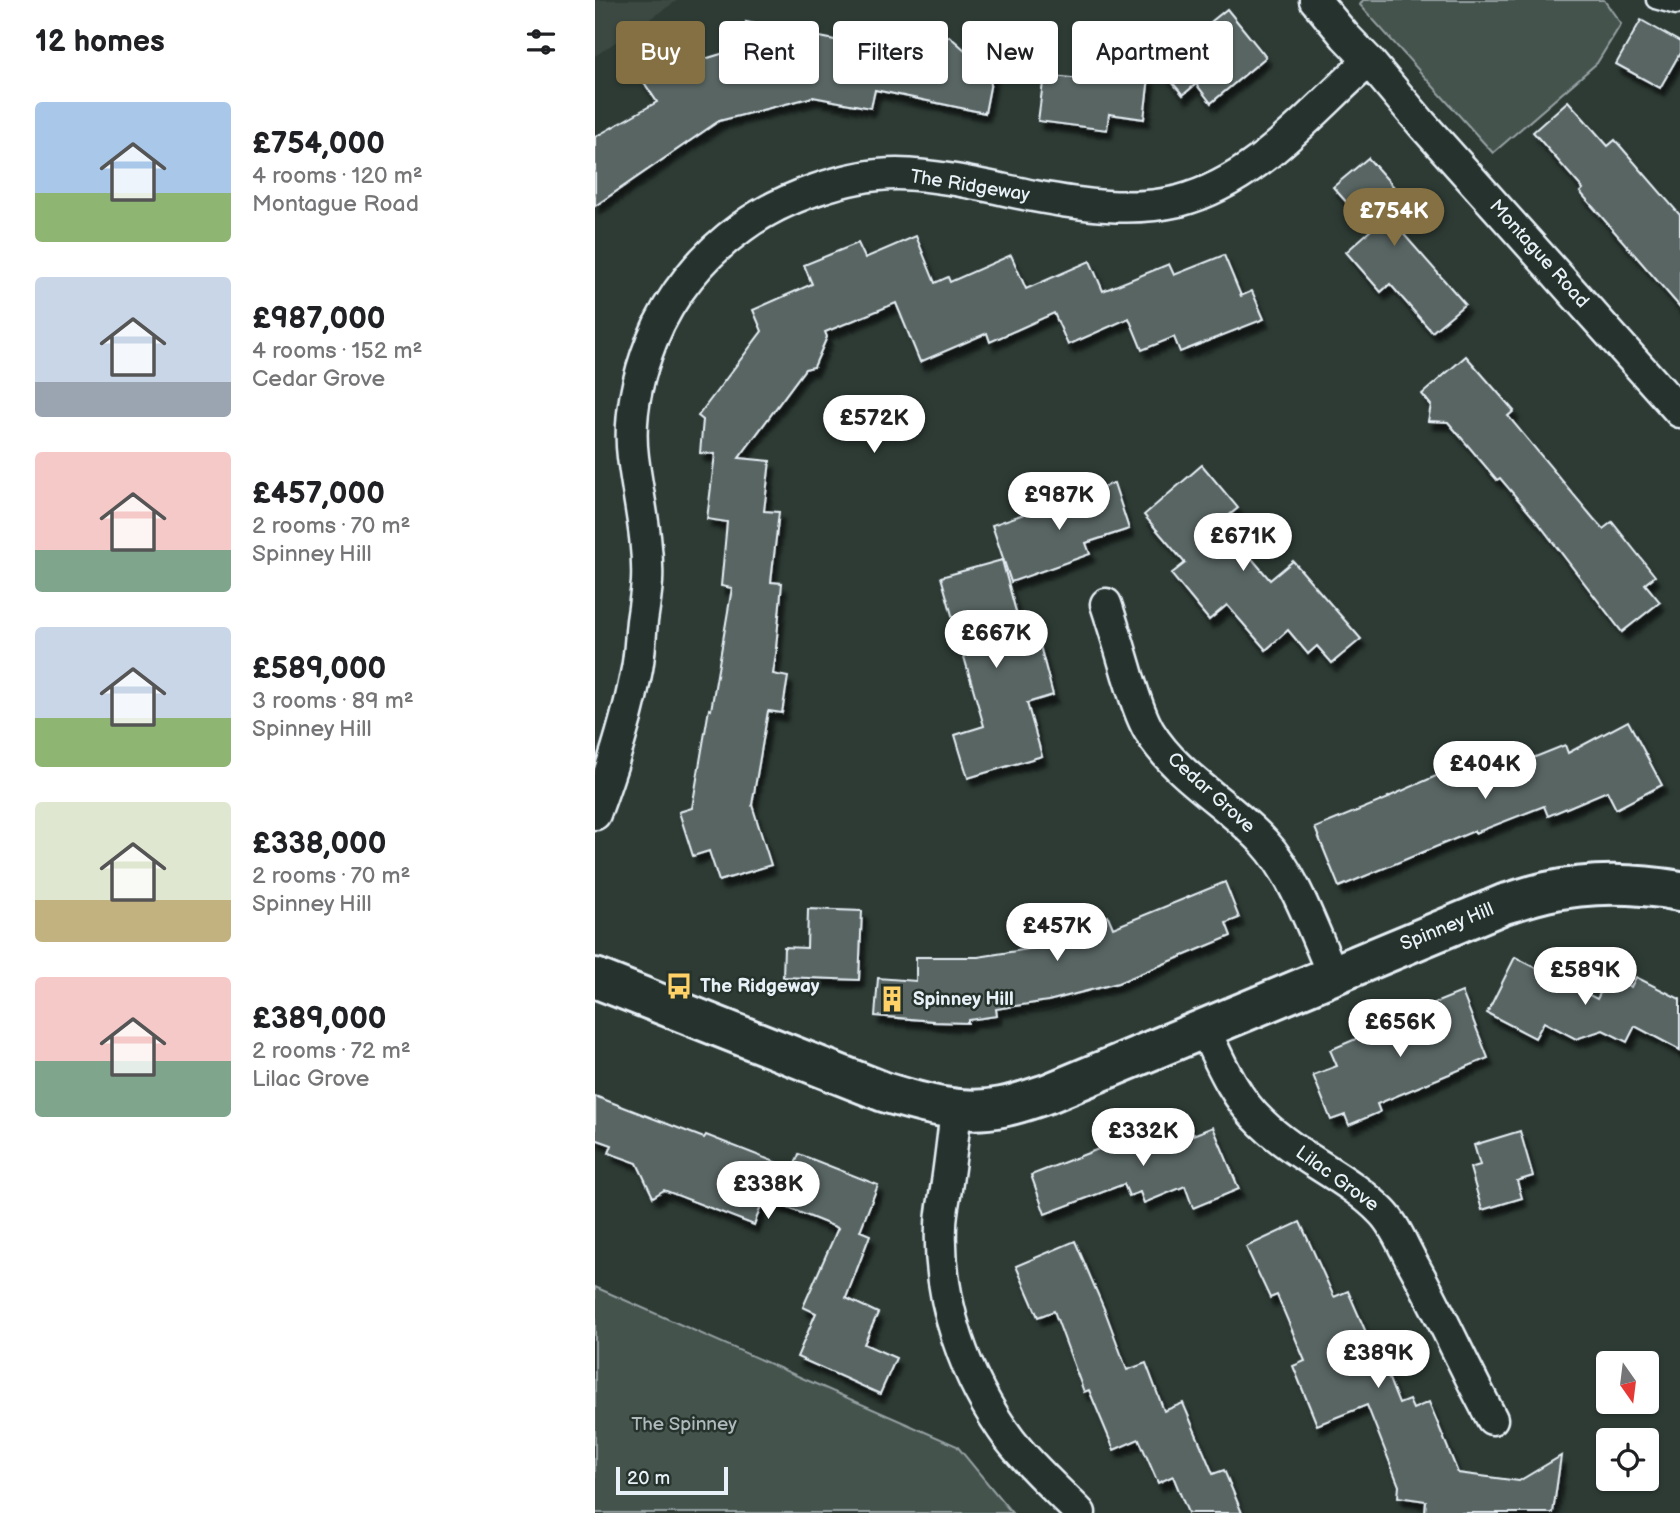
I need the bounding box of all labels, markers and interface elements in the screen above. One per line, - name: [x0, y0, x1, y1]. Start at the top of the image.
- chip: Buy: [616, 21, 705, 84]
- chip: Rent: [719, 21, 819, 84]
- chip: Filters: [833, 21, 948, 84]
- chip: New: [962, 21, 1058, 84]
- chip: Apartment: [1072, 21, 1233, 84]
- icon: filters: [522, 23, 560, 61]
- text: 12 homes: [35, 24, 165, 60]
- text: £754,000: [252, 126, 385, 162]
- icon: home: [91, 130, 175, 214]
- text: 4 rooms · 120 m²: [252, 162, 423, 190]
- street label: The Ridgeway: [908, 165, 1032, 207]
- pin: £754K: [1345, 188, 1443, 248]
- text: Montague Road: [252, 190, 419, 218]
- street label: Montague Road: [1484, 195, 1594, 313]
- text: £754K: [1359, 197, 1429, 225]
- text: £987,000: [252, 301, 386, 337]
- icon: home: [91, 305, 175, 389]
- text: 4 rooms · 152 m²: [252, 337, 422, 365]
- text: Cedar Grove: [252, 365, 385, 393]
- pin: £572K: [825, 396, 923, 455]
- text: £572K: [839, 404, 909, 432]
- pin: £987K: [1010, 472, 1108, 532]
- text: £457,000: [252, 476, 385, 512]
- icon: home: [91, 480, 175, 564]
- text: £987K: [1024, 481, 1094, 509]
- text: 2 rooms · 70 m²: [252, 512, 411, 540]
- pin: £671K: [1194, 514, 1292, 573]
- text: £671K: [1210, 522, 1276, 550]
- text: Spinney Hill: [252, 540, 372, 568]
- pin: £667K: [947, 610, 1045, 670]
- text: £667K: [961, 619, 1031, 647]
- text: £589,000: [252, 651, 386, 687]
- icon: home: [91, 655, 175, 739]
- text: 3 rooms · 89 m²: [252, 687, 414, 715]
- text: Spinney Hill: [252, 715, 372, 743]
- pin: £404K: [1436, 742, 1534, 801]
- street label: Cedar Grove: [1162, 748, 1260, 838]
- text: £404K: [1449, 750, 1521, 778]
- text: £338,000: [252, 826, 386, 862]
- icon: home: [91, 830, 175, 914]
- text: 2 rooms · 70 m²: [252, 862, 411, 890]
- text: Spinney Hill: [252, 890, 372, 918]
- street label: Spinney Hill: [1397, 898, 1497, 956]
- pin: £457K: [1008, 904, 1106, 963]
- text: £457K: [1022, 912, 1092, 940]
- pin: £589K: [1536, 948, 1634, 1007]
- text: £589K: [1550, 956, 1620, 984]
- bus stop icon: The Ridgeway: [664, 971, 694, 1001]
- place label: The Ridgeway: [700, 975, 820, 998]
- building icon: Spinney Hill: [877, 984, 907, 1014]
- place label: Spinney Hill: [913, 988, 1014, 1011]
- pin: £656K: [1351, 1000, 1449, 1059]
- text: £389,000: [252, 1001, 387, 1037]
- icon: home: [91, 1005, 175, 1089]
- text: £656K: [1364, 1008, 1436, 1036]
- text: 2 rooms · 72 m²: [252, 1037, 411, 1065]
- text: Lilac Grove: [252, 1065, 369, 1093]
- pin: £332K: [1094, 1108, 1192, 1168]
- text: £332K: [1108, 1117, 1178, 1145]
- street label: Lilac Grove: [1291, 1141, 1383, 1217]
- pin: £338K: [719, 1162, 817, 1221]
- text: £338K: [733, 1170, 803, 1198]
- pin: £389K: [1329, 1330, 1427, 1390]
- text: £389K: [1343, 1339, 1413, 1367]
- north arrow: [1596, 1351, 1659, 1414]
- map controls: [1596, 1351, 1659, 1491]
- park label: The Spinney: [631, 1413, 737, 1436]
- button: locate: [1596, 1428, 1659, 1491]
- scale bar: [616, 1464, 728, 1496]
- text: 20 m: [627, 1467, 670, 1490]

